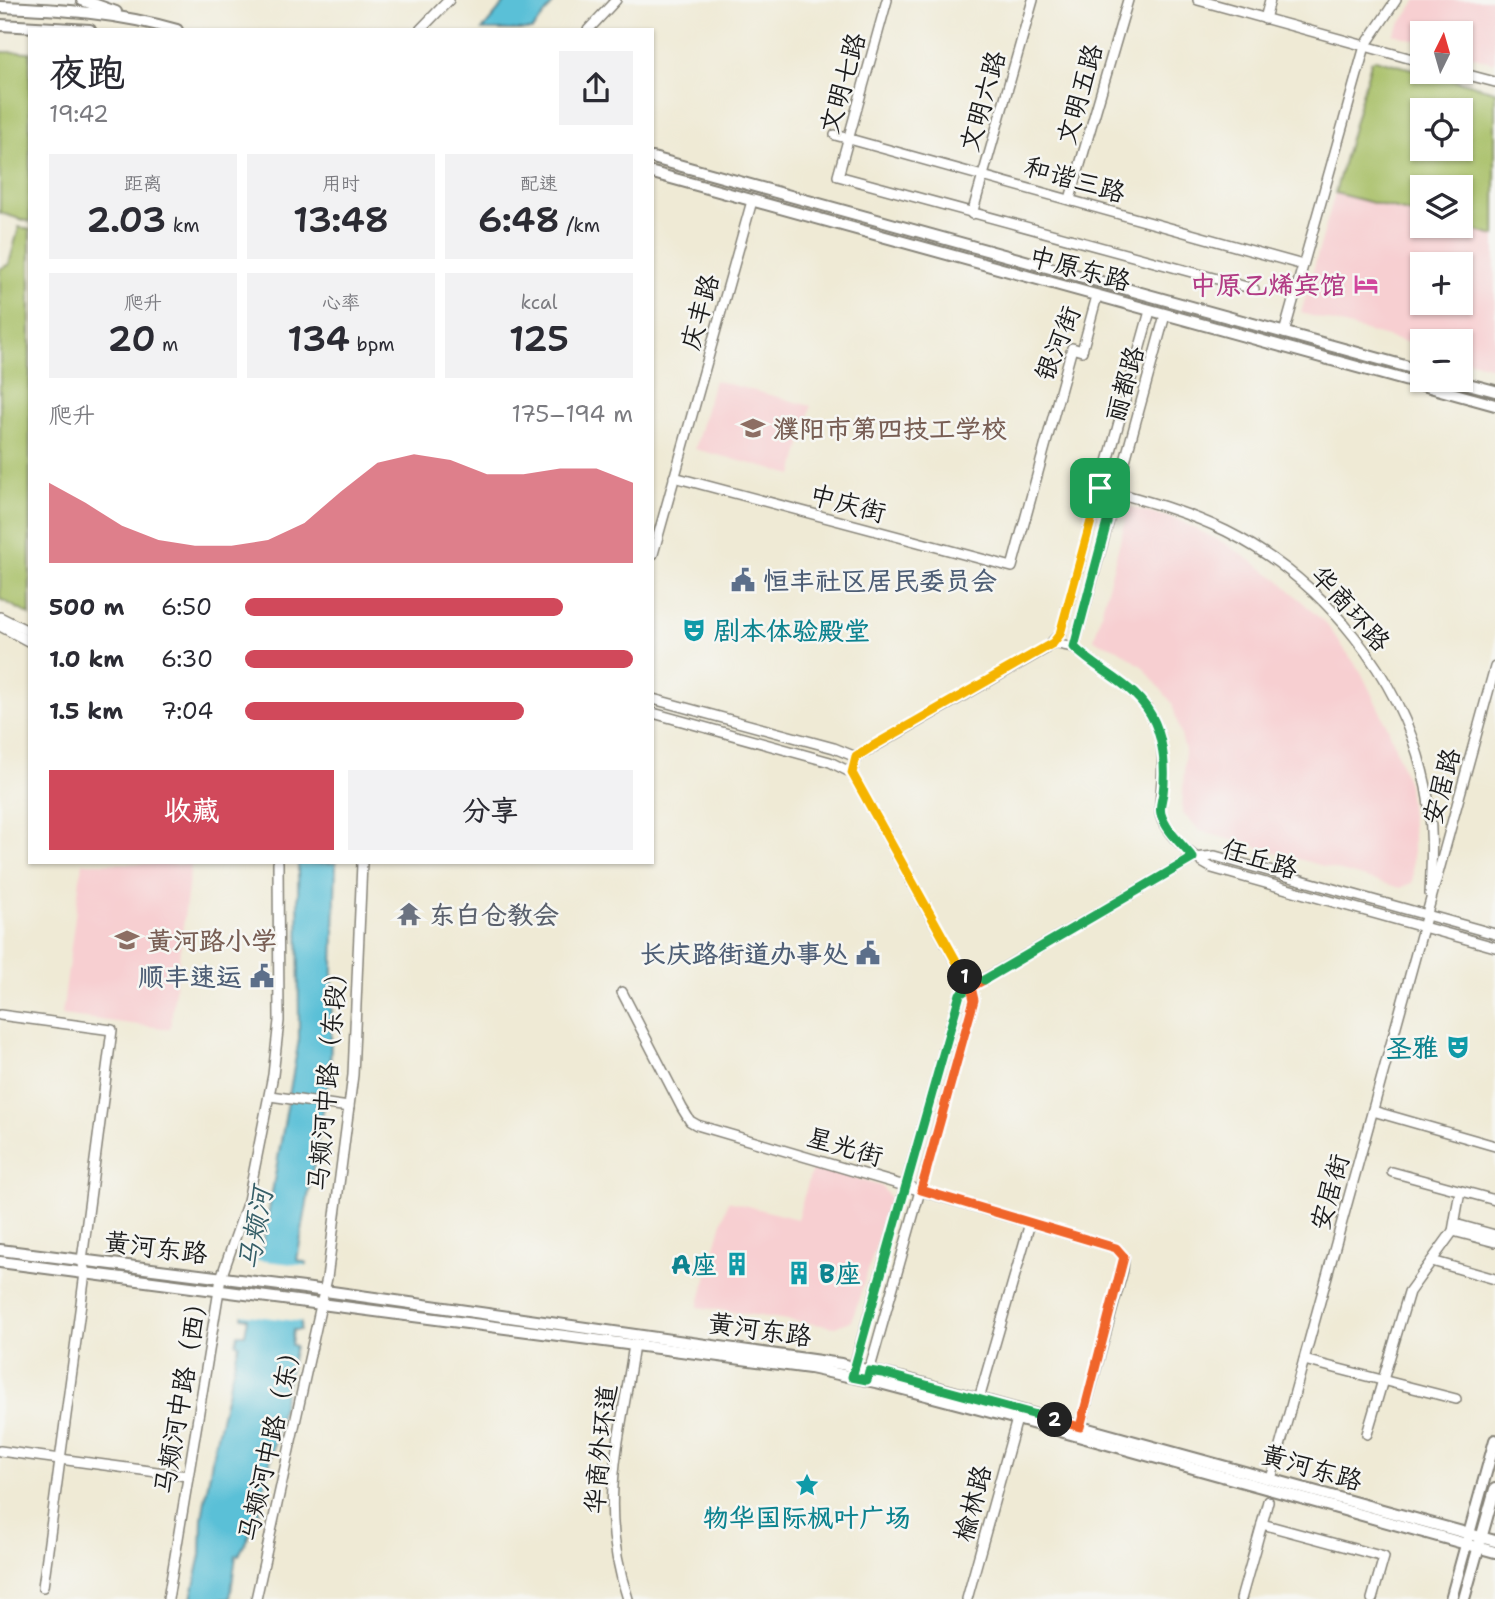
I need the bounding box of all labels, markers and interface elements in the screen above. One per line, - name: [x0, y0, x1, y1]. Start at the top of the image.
- north arrow: [1410, 21, 1474, 84]
- map controls: [1410, 21, 1473, 392]
- street label: 文明七路: [811, 28, 873, 138]
- street label: 文明五路: [1048, 39, 1110, 149]
- street label: 文明六路: [951, 46, 1013, 156]
- text: 夜跑: [49, 47, 125, 98]
- button: share: [559, 51, 633, 125]
- button: locate: [1410, 98, 1473, 161]
- text: 19:42: [49, 99, 109, 129]
- street label: 和谐三路: [1020, 148, 1130, 210]
- text: 距离: [124, 171, 162, 196]
- text: 用时: [322, 171, 360, 196]
- text: 配速: [520, 171, 558, 196]
- button: layers: [1410, 175, 1473, 238]
- text: 2.03: [86, 196, 166, 243]
- text: 13:48: [293, 196, 389, 243]
- text: 6:48: [478, 196, 560, 243]
- text: km: [166, 213, 200, 238]
- text: /km: [560, 213, 600, 238]
- street label: 中原东路: [1025, 238, 1135, 298]
- button: +: [1410, 252, 1473, 315]
- place label: 中原乙烯宾馆: [1190, 267, 1346, 302]
- street label: 庆丰路: [671, 270, 727, 354]
- hotel icon: 中原乙烯宾馆: [1352, 270, 1380, 298]
- text: 爬升: [124, 290, 162, 315]
- text: 心率: [322, 290, 360, 315]
- text: kcal: [521, 290, 557, 315]
- street label: 银河街: [1026, 300, 1088, 386]
- text: 20: [107, 315, 156, 362]
- text: 134: [287, 315, 350, 362]
- text: 125: [509, 315, 569, 362]
- button: −: [1410, 329, 1473, 392]
- text: m: [156, 332, 179, 357]
- text: bpm: [350, 332, 395, 357]
- street label: 丽都路: [1096, 342, 1152, 426]
- text: 175–194 m: [512, 399, 633, 429]
- text: 爬升: [49, 400, 95, 430]
- place label: 濮阳市第四技工学校: [773, 411, 1007, 446]
- school or university icon: 濮阳市第四技工学校: [739, 414, 767, 442]
- pin: [1070, 458, 1130, 518]
- icon: arrive: [1081, 469, 1119, 507]
- street label: 中庆街: [806, 476, 890, 530]
- street label: 华商环路: [1303, 558, 1399, 658]
- place label: 恒丰社区居民委员会: [763, 563, 997, 598]
- public building icon: 恒丰社区居民委员会: [729, 566, 757, 594]
- text: 500 m: [49, 592, 124, 622]
- text: 6:50: [161, 592, 212, 622]
- place label: 剧本体验殿堂: [714, 613, 870, 648]
- theatre icon: 剧本体验殿堂: [680, 616, 708, 644]
- text: 1.0 km: [49, 644, 124, 674]
- text: 6:30: [161, 644, 213, 674]
- text: 1.5 km: [49, 696, 123, 726]
- text: 7:04: [161, 696, 213, 726]
- street label: 安居路: [1414, 744, 1468, 828]
- button: 收藏: [49, 770, 334, 850]
- button: 分享: [348, 770, 633, 850]
- street label: 任丘路: [1218, 830, 1302, 886]
- place label: 东白仓教会: [429, 897, 559, 932]
- temple icon: 东白仓教会: [395, 900, 423, 928]
- place label: 黄河路小学: [147, 923, 277, 958]
- school or university icon: 黄河路小学: [113, 926, 141, 954]
- place label: 长庆路街道办事处: [640, 936, 848, 971]
- public building icon: 长庆路街道办事处: [854, 939, 882, 967]
- street label: 马颊河中路（东段）: [299, 957, 355, 1193]
- place label: 顺丰速运: [138, 959, 242, 994]
- pin: 1: [948, 960, 982, 995]
- public building icon: 顺丰速运: [248, 962, 276, 990]
- text: 1: [960, 964, 969, 989]
- place label: 圣雅: [1386, 1030, 1438, 1065]
- theatre icon: 圣雅: [1444, 1033, 1472, 1061]
- street label: 星光街: [803, 1118, 887, 1174]
- street label: 安居街: [1301, 1150, 1357, 1234]
- water label: 马颊河: [229, 1180, 282, 1274]
- street label: 黄河东路: [102, 1223, 210, 1271]
- place label: A座: [671, 1247, 717, 1282]
- building icon: A座: [723, 1250, 751, 1278]
- place label: B座: [819, 1256, 861, 1291]
- building icon: B座: [785, 1259, 813, 1287]
- street label: 马颊河中路（西）: [146, 1287, 216, 1497]
- street label: 黄河东路: [706, 1304, 814, 1354]
- street label: 马颊河中路（东）: [230, 1335, 310, 1545]
- street label: 华商外环道: [576, 1383, 624, 1515]
- pin: 2: [1038, 1402, 1072, 1438]
- text: 2: [1048, 1407, 1061, 1432]
- street label: 黄河东路: [1257, 1436, 1367, 1498]
- street label: 榆林路: [945, 1461, 999, 1545]
- place icon: 物华国际枫叶广场: [793, 1471, 821, 1499]
- place label: 物华国际枫叶广场: [703, 1500, 911, 1535]

